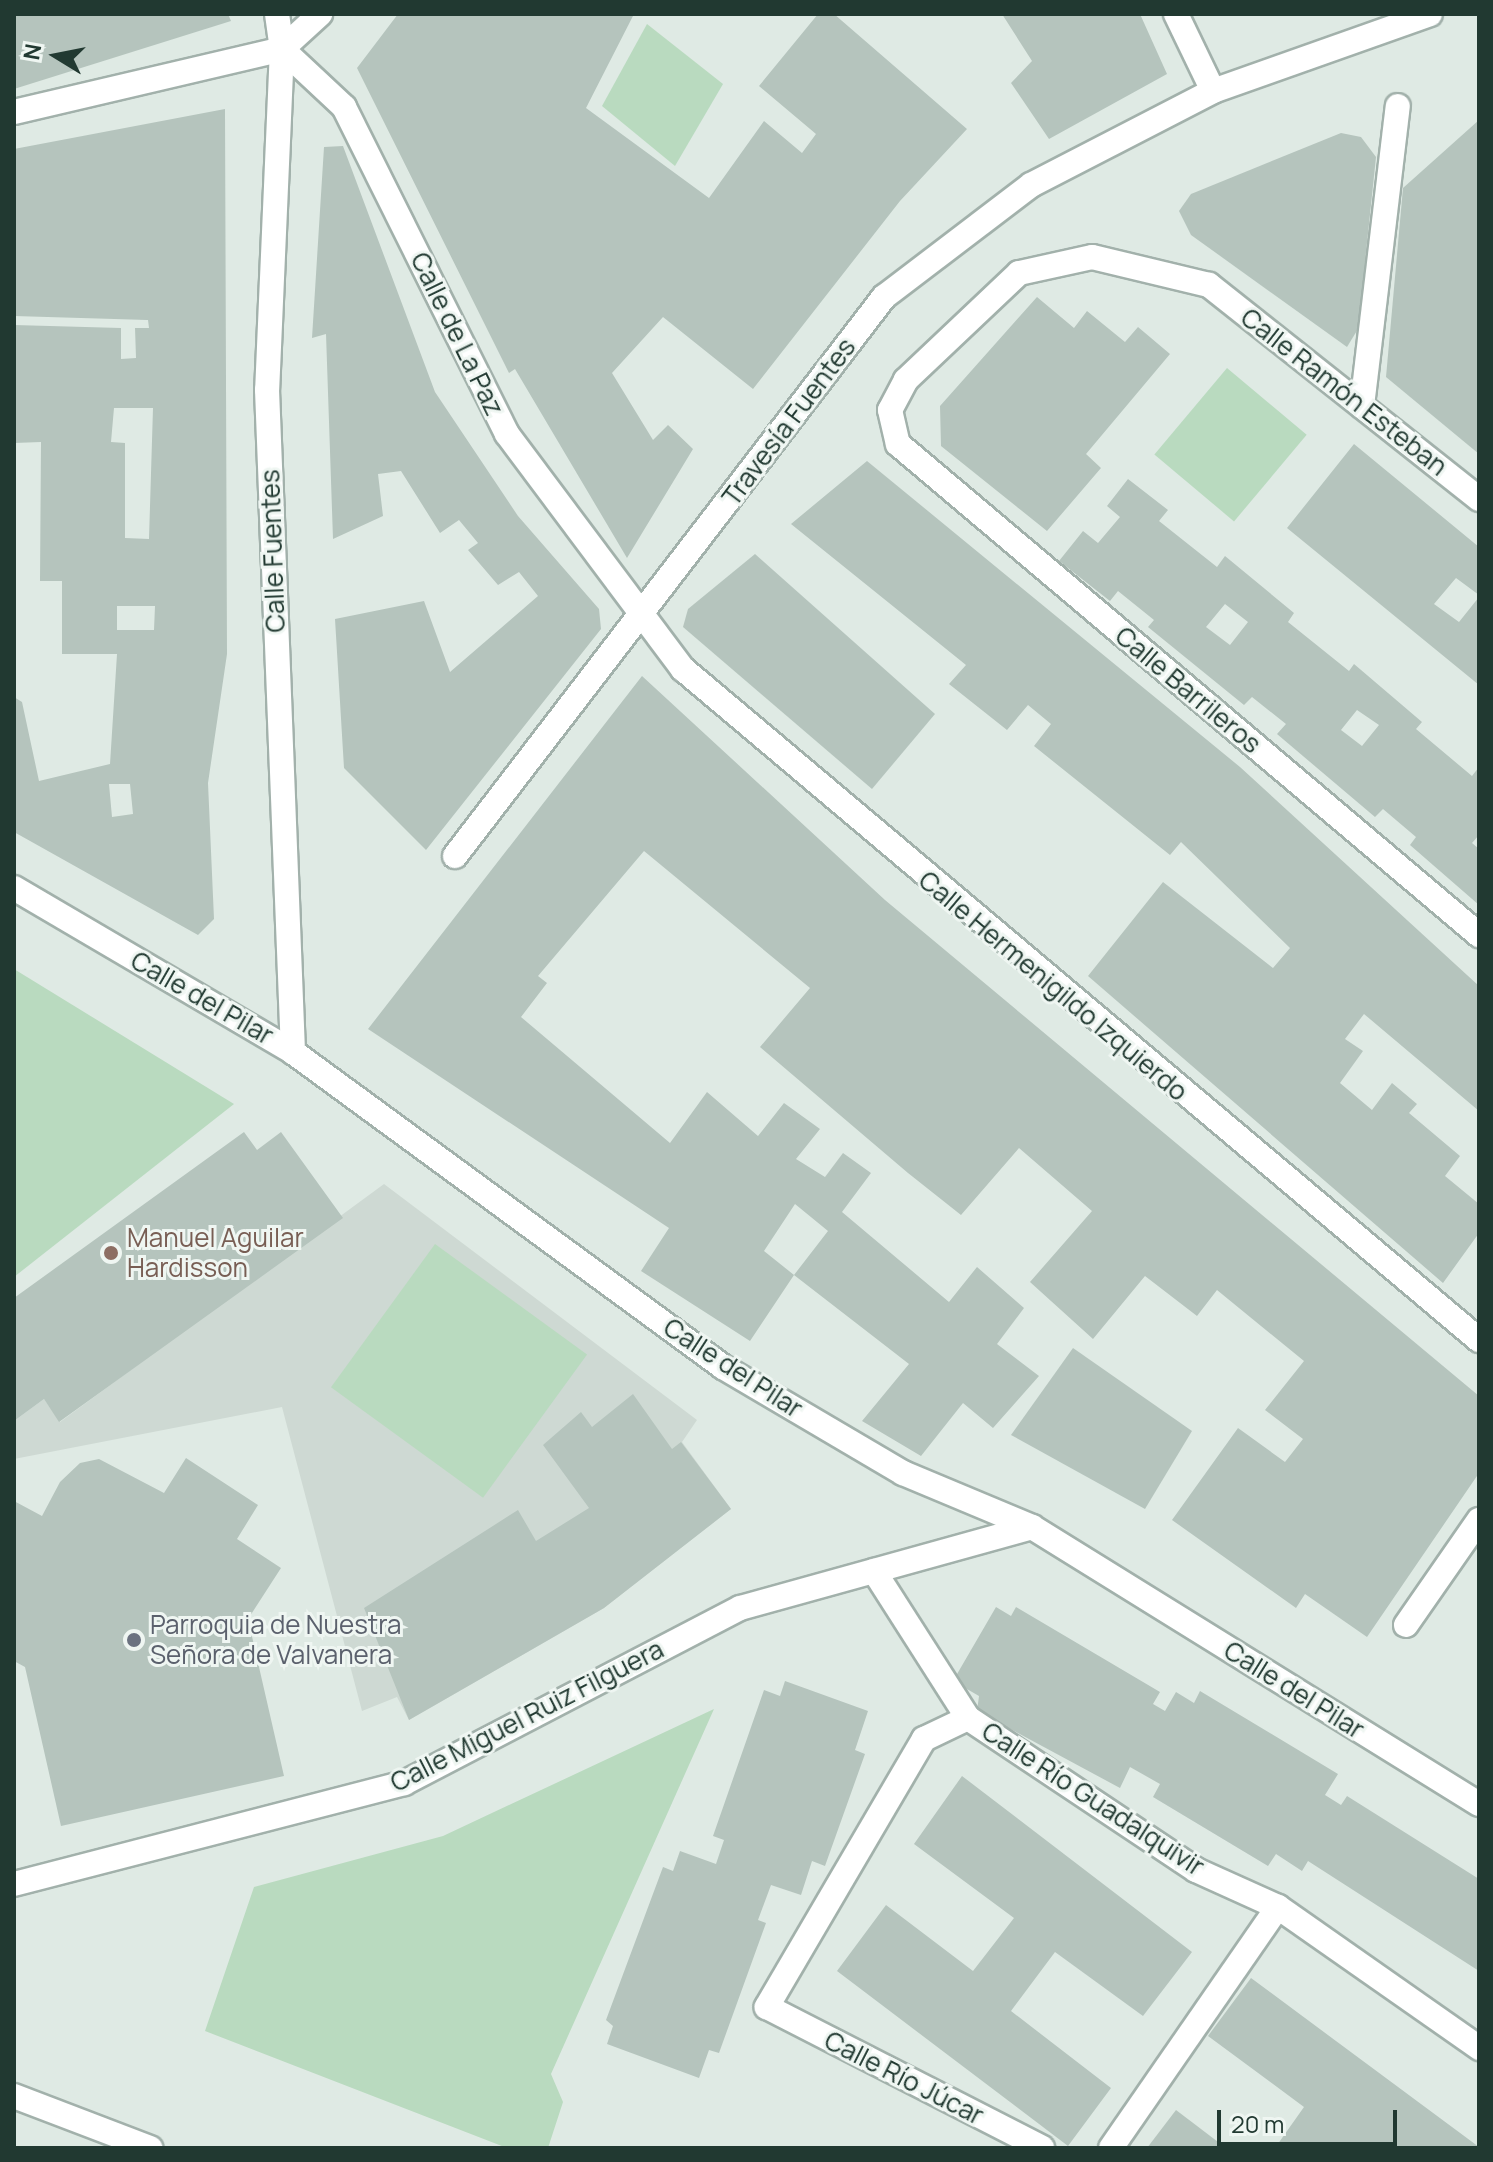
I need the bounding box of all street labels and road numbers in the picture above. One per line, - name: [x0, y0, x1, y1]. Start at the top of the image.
- street label: Calle de La Paz: [404, 247, 510, 421]
- street label: Calle Ramón Esteban: [1235, 302, 1453, 482]
- street label: Travesía Fuentes: [716, 332, 862, 512]
- street label: Calle Fuentes: [255, 469, 291, 633]
- street label: Calle Barrileros: [1109, 620, 1267, 760]
- street label: Calle Hermenigildo Izquierdo: [912, 865, 1194, 1107]
- street label: Calle del Pilar: [125, 945, 279, 1051]
- street label: Calle del Pilar: [658, 1312, 808, 1424]
- street label: Calle Miguel Ruiz Filguera: [385, 1633, 669, 1799]
- street label: Calle del Pilar: [1218, 1635, 1370, 1745]
- street label: Calle Río Guadalquivir: [976, 1716, 1210, 1882]
- street label: Calle Río Júcar: [819, 2025, 989, 2131]

